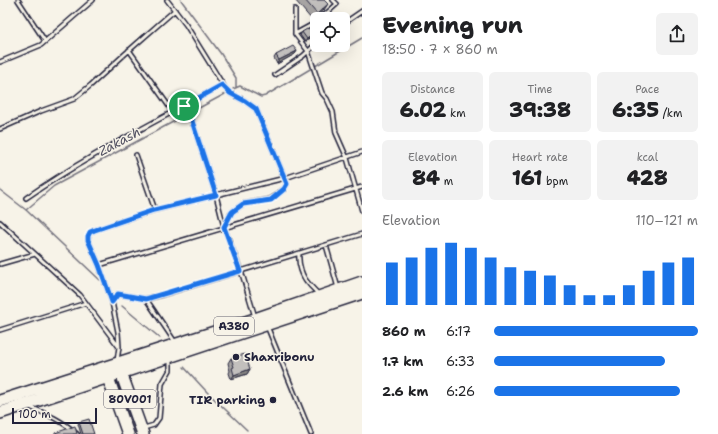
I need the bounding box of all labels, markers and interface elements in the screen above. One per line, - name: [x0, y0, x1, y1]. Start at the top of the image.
- text: Evening run: [382, 11, 523, 40]
- map controls: [310, 12, 350, 52]
- button: locate: [310, 12, 350, 52]
- button: share: [656, 13, 698, 55]
- text: 18:50 · 7 × 860 m: [382, 41, 498, 58]
- text: Distance: [410, 82, 455, 97]
- text: Time: [527, 82, 553, 97]
- text: Pace: [635, 82, 659, 97]
- pin: [167, 89, 201, 123]
- icon: arrive: [173, 95, 195, 117]
- text: 6.02: [400, 97, 446, 123]
- text: 39:38: [509, 97, 571, 123]
- text: 6:35: [612, 97, 659, 123]
- text: km: [446, 106, 466, 121]
- text: /km: [659, 106, 682, 121]
- water label: Zakash: [95, 123, 143, 160]
- text: Elevation: [408, 150, 457, 165]
- text: Heart rate: [512, 150, 568, 165]
- text: kcal: [637, 150, 658, 165]
- text: 84: [412, 165, 440, 191]
- text: 161: [512, 165, 542, 191]
- text: 428: [627, 165, 668, 191]
- text: m: [440, 174, 453, 189]
- text: bpm: [542, 174, 568, 189]
- text: Elevation: [382, 212, 440, 229]
- text: 110–121 m: [635, 212, 698, 229]
- road number: A380: [214, 317, 254, 335]
- text: 860 m: [382, 323, 426, 340]
- text: 6:17: [446, 323, 471, 340]
- place label: Shaxribonu: [244, 349, 315, 365]
- marker: Shaxribonu: [231, 352, 241, 362]
- text: 1.7 km: [382, 353, 423, 370]
- text: 6:33: [446, 353, 475, 370]
- text: 2.6 km: [382, 383, 428, 400]
- text: 6:26: [446, 383, 475, 400]
- road number: 80V001: [104, 390, 156, 408]
- place label: TIR parking: [189, 392, 265, 408]
- marker: TIR parking: [268, 395, 278, 405]
- scale bar: [12, 406, 97, 425]
- text: 100 m: [18, 407, 51, 422]

